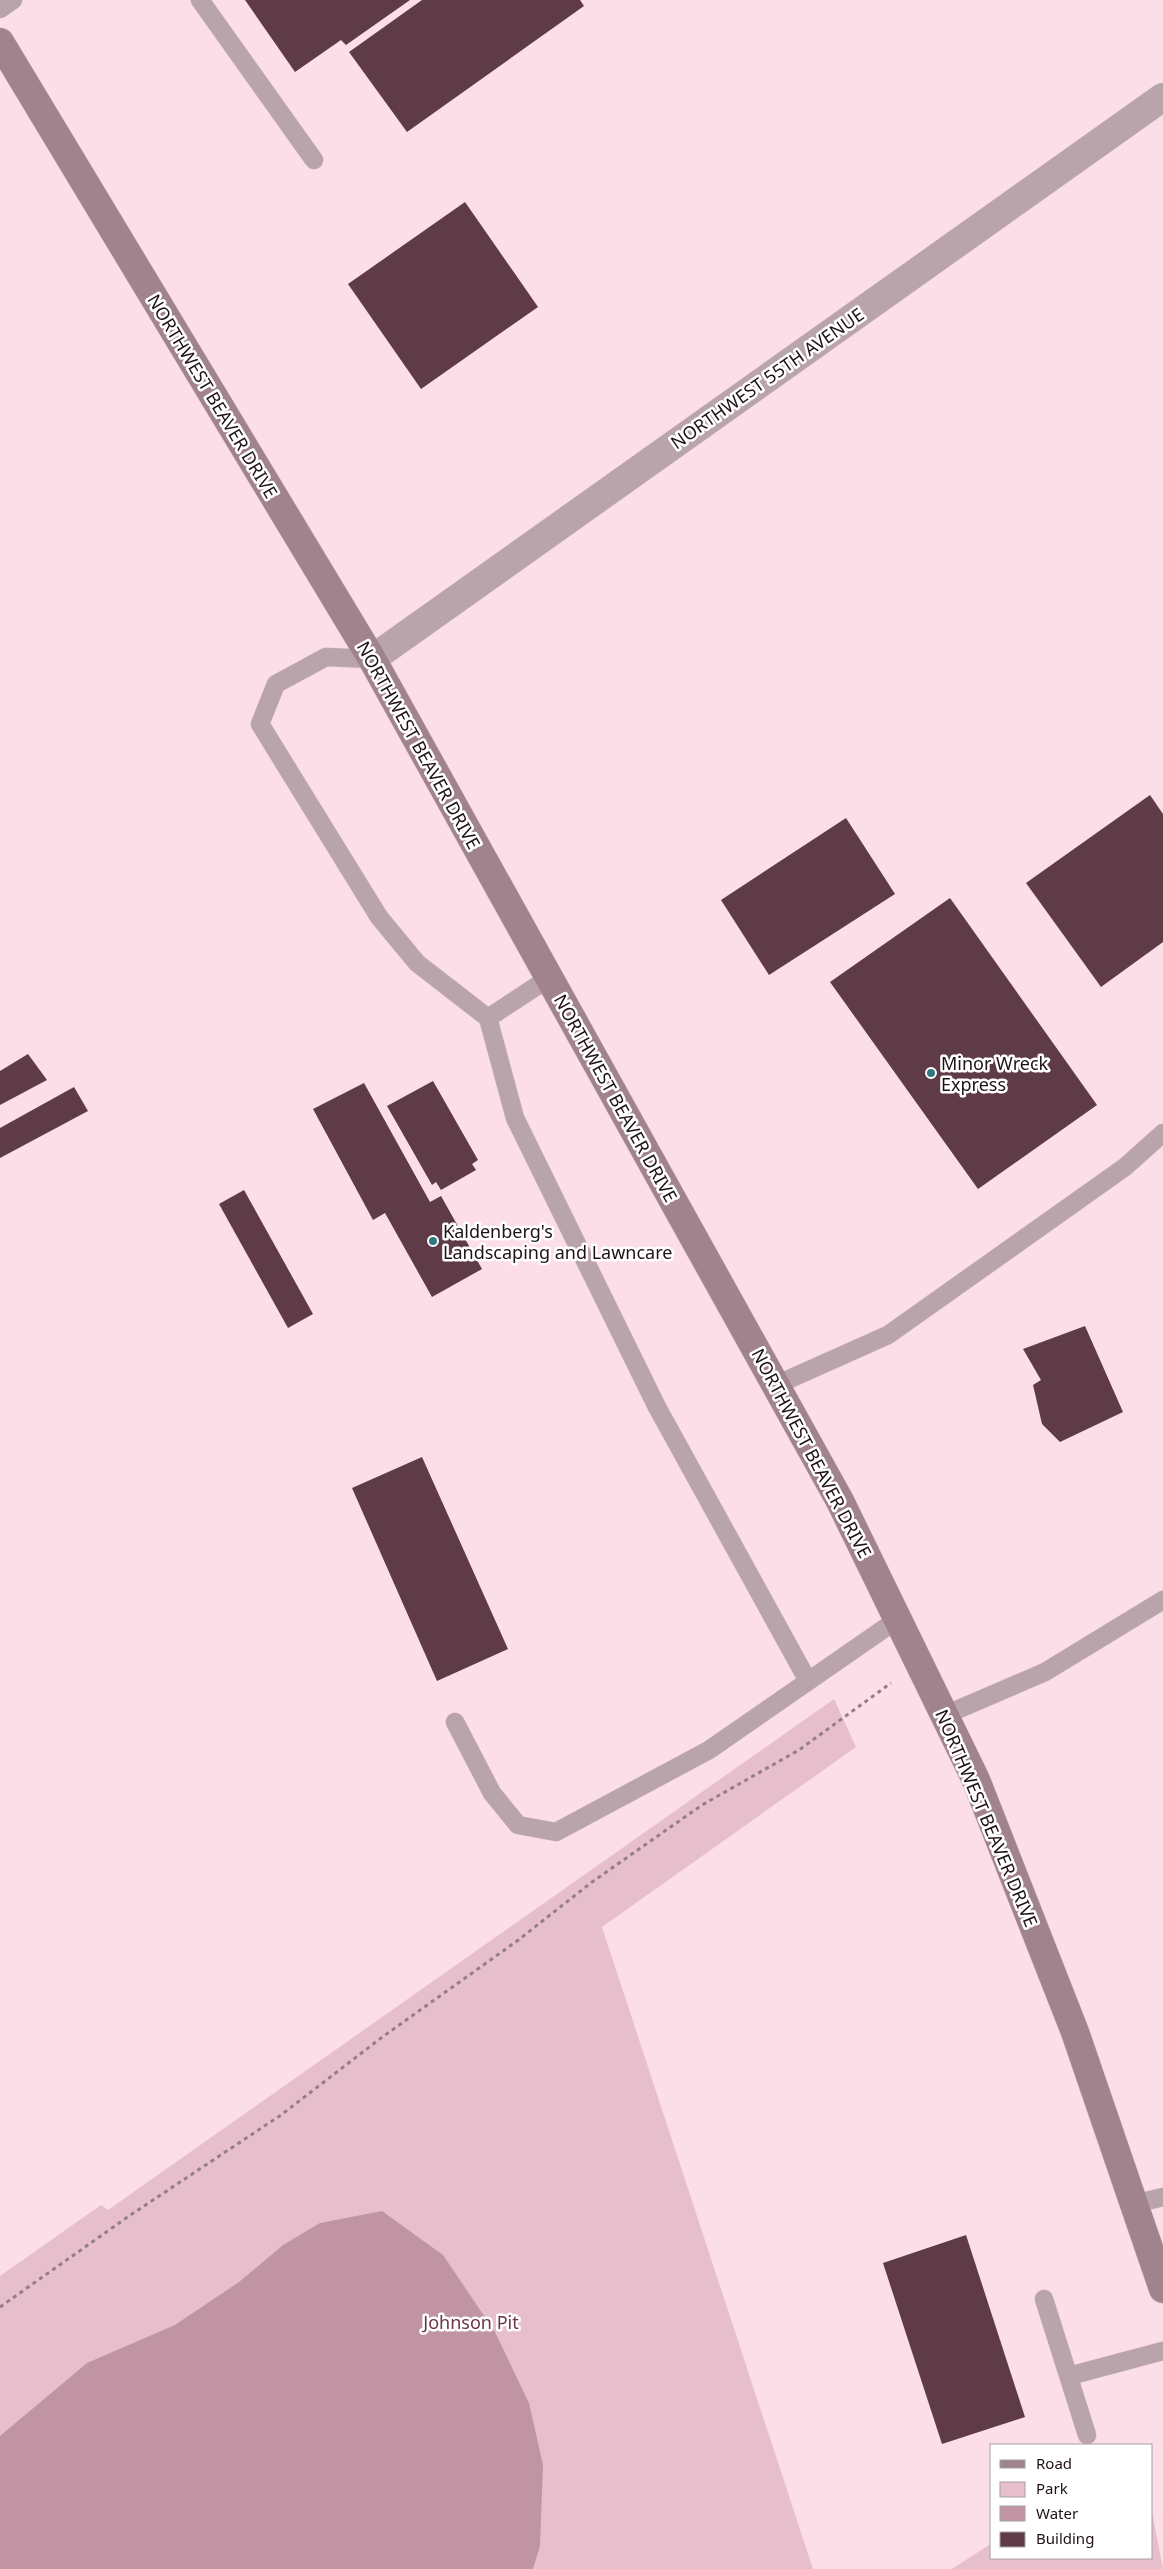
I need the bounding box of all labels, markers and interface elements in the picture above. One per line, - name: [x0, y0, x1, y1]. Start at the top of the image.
- street label: NORTHWEST BEAVER DRIVE: [142, 290, 284, 502]
- street label: NORTHWEST 55TH AVENUE: [666, 302, 868, 454]
- street label: NORTHWEST BEAVER DRIVE: [352, 637, 486, 853]
- street label: NORTHWEST BEAVER DRIVE: [549, 990, 683, 1206]
- place label: Minor Wreck Express: [941, 1051, 1049, 1096]
- marker: Minor Wreck Express: [925, 1067, 937, 1079]
- place label: Kaldenberg's Landscaping and Lawncare: [443, 1219, 672, 1264]
- marker: Kaldenberg's Landscaping and Lawncare: [427, 1235, 439, 1247]
- street label: NORTHWEST BEAVER DRIVE: [746, 1344, 878, 1562]
- street label: NORTHWEST BEAVER DRIVE: [930, 1706, 1044, 1930]
- park label: Johnson Pit: [421, 2310, 519, 2334]
- legend: [990, 2444, 1153, 2559]
- text: Road: [1036, 2453, 1072, 2473]
- text: Park: [1036, 2478, 1068, 2498]
- text: Water: [1036, 2503, 1078, 2523]
- text: Building: [1036, 2528, 1094, 2548]

